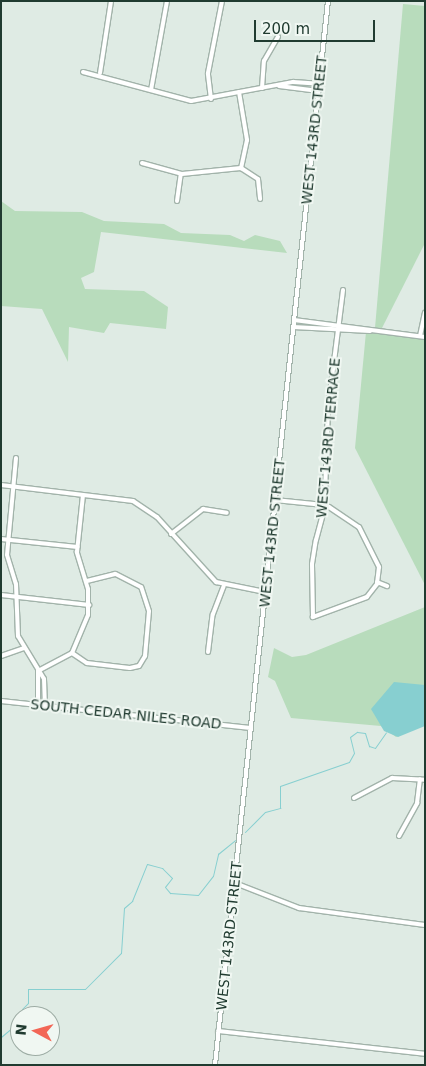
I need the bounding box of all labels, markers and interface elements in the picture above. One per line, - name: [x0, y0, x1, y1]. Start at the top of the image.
- scale bar: [256, 10, 377, 42]
- text: 200 m: [262, 20, 310, 38]
- street label: WEST 143RD STREET: [298, 55, 330, 205]
- street label: WEST 143RD TERRACE: [313, 357, 343, 519]
- street label: WEST 143RD STREET: [256, 458, 288, 608]
- street label: SOUTH CEDAR NILES ROAD: [30, 696, 222, 732]
- street label: WEST 143RD STREET: [213, 861, 245, 1011]
- north arrow: [10, 1006, 60, 1056]
- text: N: [13, 1023, 30, 1036]

